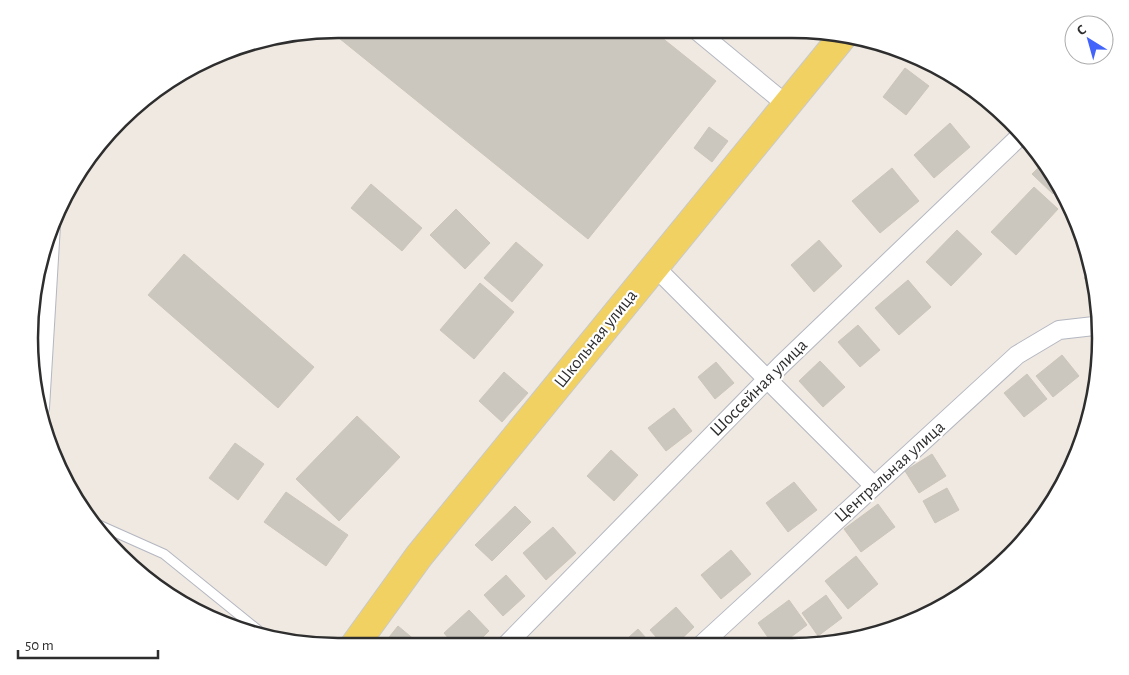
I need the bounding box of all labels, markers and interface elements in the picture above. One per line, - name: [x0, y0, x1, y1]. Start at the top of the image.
- north arrow: [1064, 15, 1114, 65]
- text: С: [1074, 22, 1089, 38]
- street label: Школьная улица: [551, 286, 641, 392]
- street label: Шоссейная улица: [707, 336, 811, 440]
- street label: Центральная улица: [831, 418, 949, 526]
- scale bar: [18, 628, 158, 660]
- text: 50 m: [25, 638, 54, 653]

